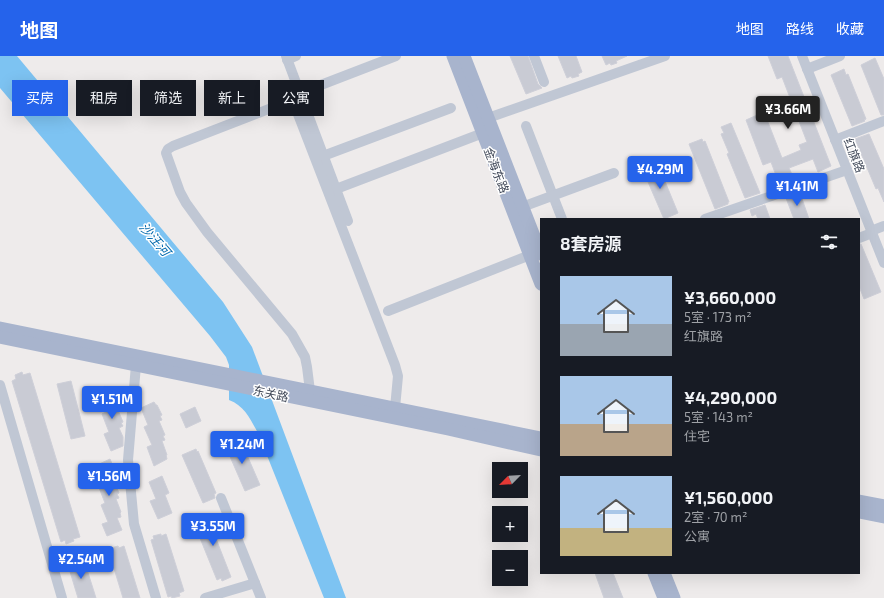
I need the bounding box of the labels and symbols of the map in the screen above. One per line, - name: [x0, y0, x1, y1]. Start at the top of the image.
- pin: ¥3.66M: [755, 96, 821, 130]
- street label: 红旗路: [842, 136, 868, 174]
- street label: 金海东路: [482, 145, 512, 195]
- pin: ¥4.29M: [627, 156, 693, 190]
- pin: ¥1.41M: [764, 173, 830, 207]
- water label: 沙汪河: [136, 219, 176, 261]
- street label: 东关路: [252, 382, 290, 404]
- pin: ¥1.51M: [79, 386, 145, 420]
- pin: ¥1.24M: [209, 431, 275, 465]
- north arrow: [492, 462, 528, 498]
- pin: ¥1.56M: [76, 463, 142, 497]
- pin: ¥3.55M: [180, 513, 246, 547]
- pin: ¥2.54M: [48, 546, 114, 580]

